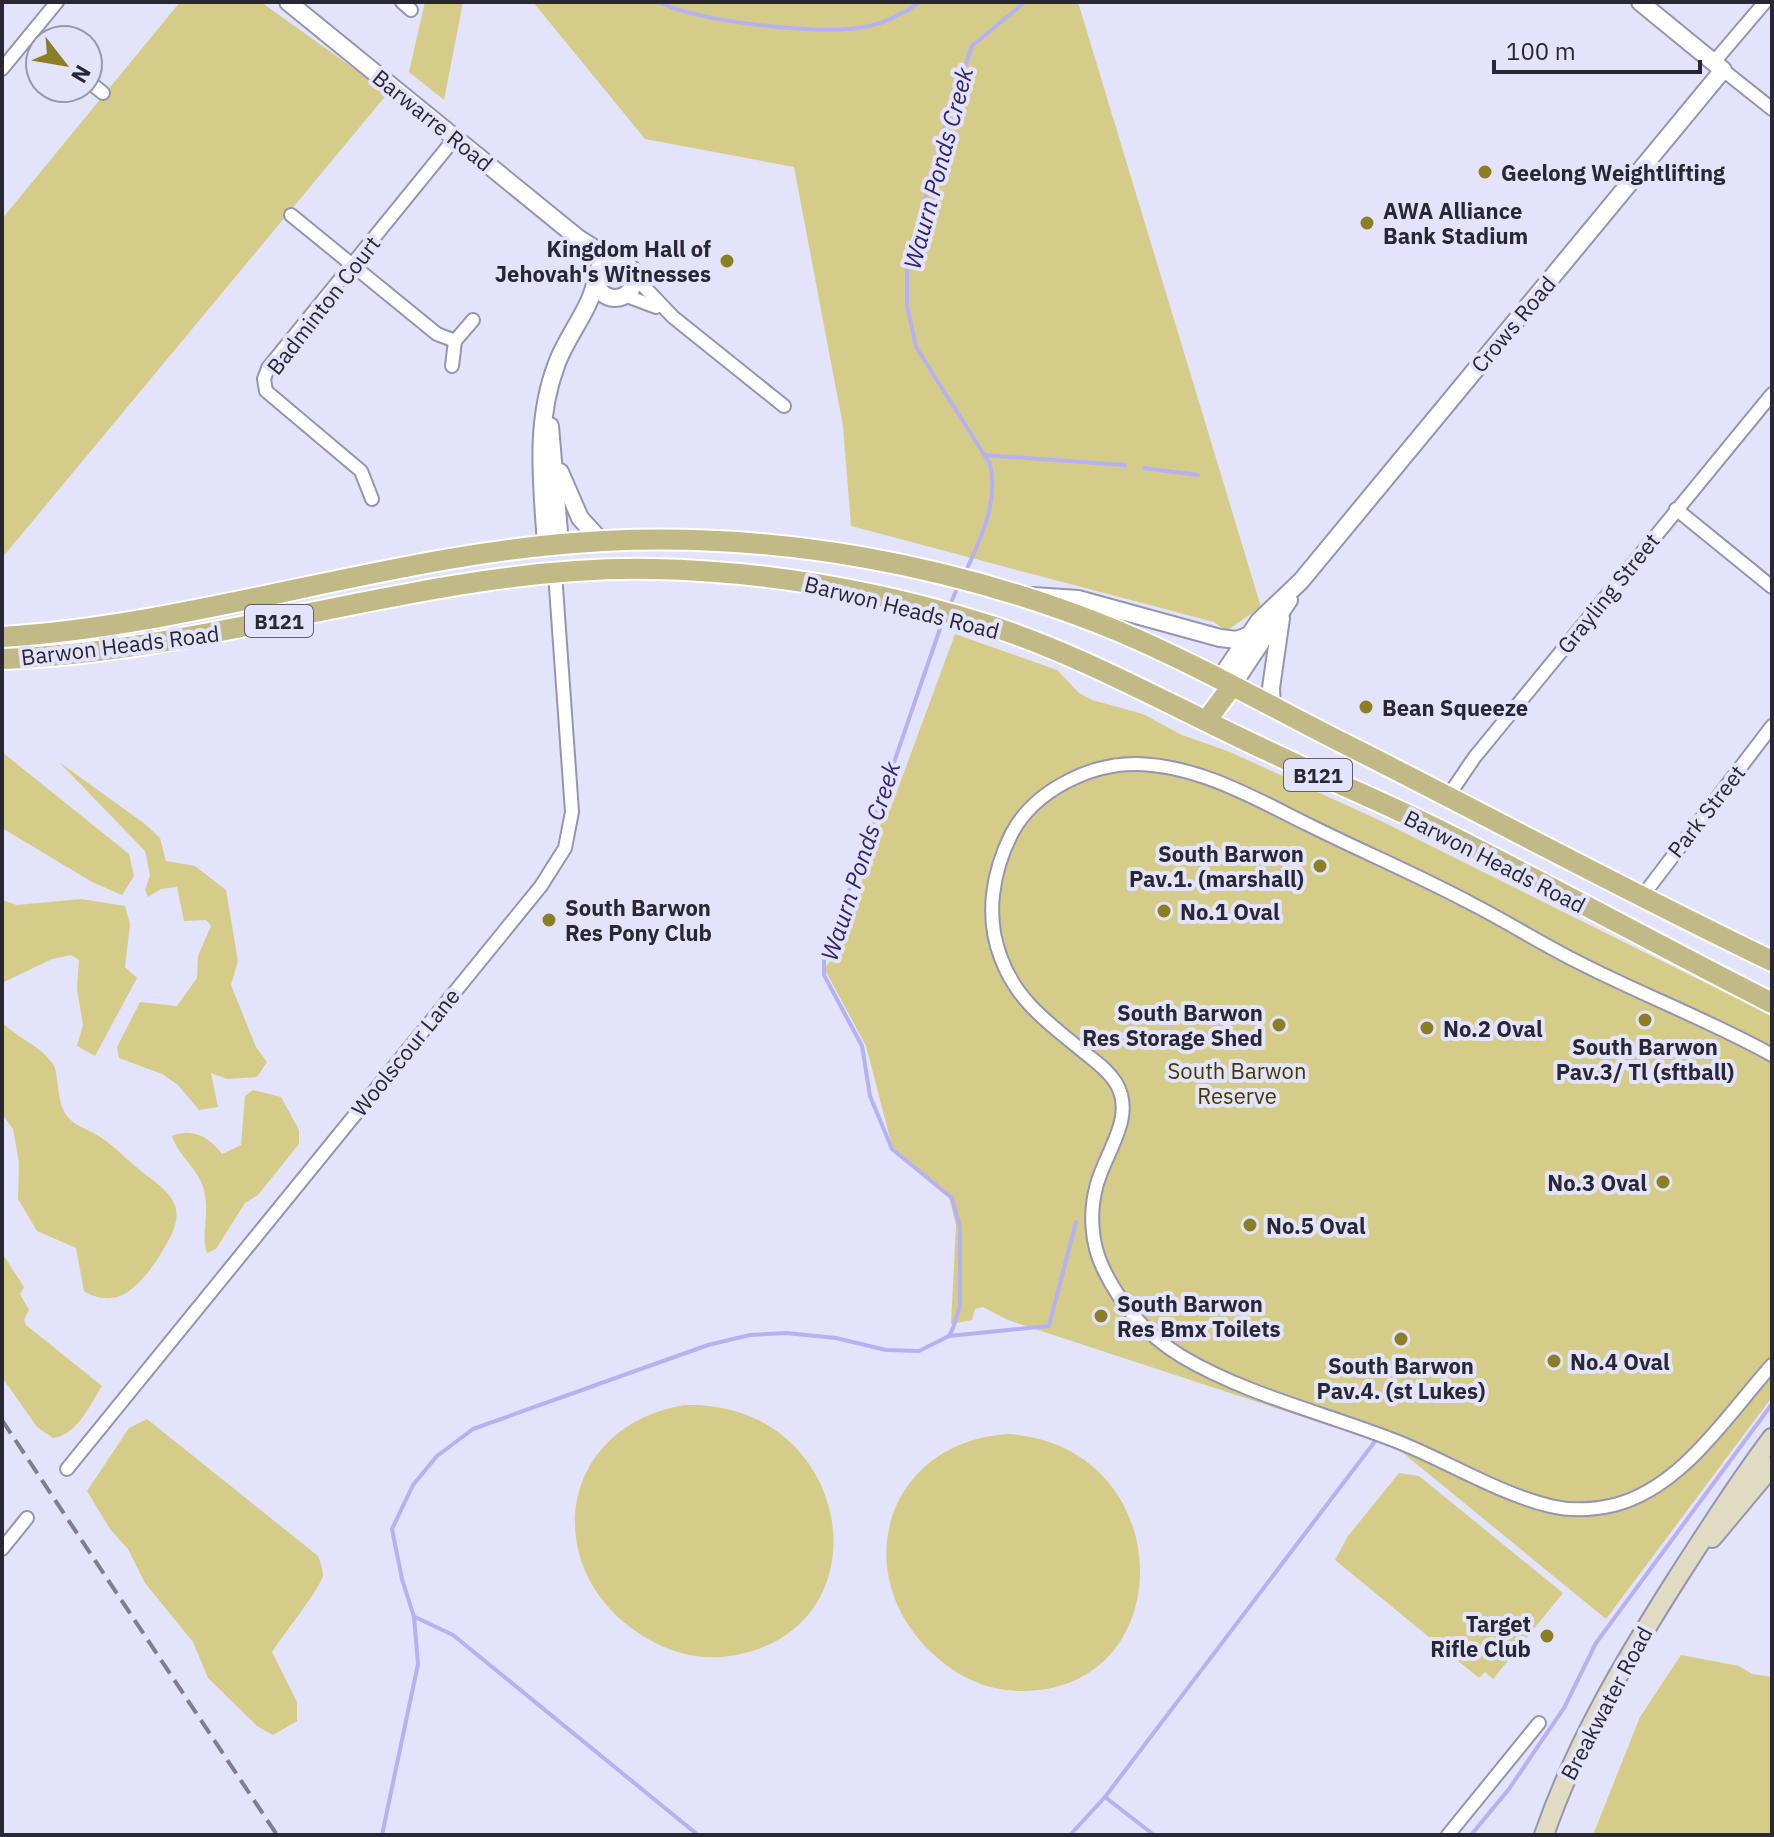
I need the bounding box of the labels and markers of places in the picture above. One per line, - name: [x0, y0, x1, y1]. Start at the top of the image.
- place label: Geelong Weightlifting: [1501, 158, 1726, 187]
- marker: Geelong Weightlifting: [1476, 163, 1494, 181]
- place label: AWA Alliance Bank Stadium: [1383, 196, 1528, 250]
- marker: AWA Alliance Bank Stadium: [1358, 214, 1376, 232]
- place label: Kingdom Hall of Jehovah's Witnesses: [495, 234, 711, 288]
- marker: Kingdom Hall of Jehovah's Witnesses: [718, 252, 736, 270]
- place label: Bean Squeeze: [1382, 693, 1528, 722]
- marker: Bean Squeeze: [1357, 698, 1375, 716]
- place label: South Barwon Pav.1. (marshall): [1129, 839, 1304, 893]
- marker: South Barwon Pav.1. (marshall): [1311, 857, 1329, 875]
- place label: South Barwon Res Pony Club: [565, 893, 712, 947]
- place label: No.1 Oval: [1180, 897, 1280, 926]
- marker: No.1 Oval: [1155, 902, 1173, 920]
- marker: South Barwon Res Pony Club: [540, 911, 558, 929]
- place label: South Barwon Res Storage Shed: [1082, 998, 1263, 1052]
- marker: South Barwon Pav.3/ Tl (sftball): [1636, 1011, 1654, 1029]
- place label: No.2 Oval: [1443, 1014, 1543, 1043]
- marker: South Barwon Res Storage Shed: [1270, 1016, 1288, 1034]
- marker: No.2 Oval: [1418, 1019, 1436, 1037]
- place label: South Barwon Pav.3/ Tl (sftball): [1556, 1032, 1734, 1086]
- place label: No.3 Oval: [1547, 1168, 1647, 1197]
- marker: No.3 Oval: [1654, 1173, 1672, 1191]
- place label: No.5 Oval: [1266, 1211, 1366, 1240]
- marker: No.5 Oval: [1241, 1216, 1259, 1234]
- place label: South Barwon Res Bmx Toilets: [1117, 1289, 1281, 1343]
- marker: South Barwon Res Bmx Toilets: [1092, 1307, 1110, 1325]
- marker: South Barwon Pav.4. (st Lukes): [1392, 1330, 1410, 1348]
- place label: No.4 Oval: [1570, 1347, 1670, 1376]
- place label: South Barwon Pav.4. (st Lukes): [1317, 1351, 1485, 1405]
- marker: No.4 Oval: [1545, 1352, 1563, 1370]
- place label: Target Rifle Club: [1430, 1609, 1531, 1663]
- marker: Target Rifle Club: [1538, 1627, 1556, 1645]

